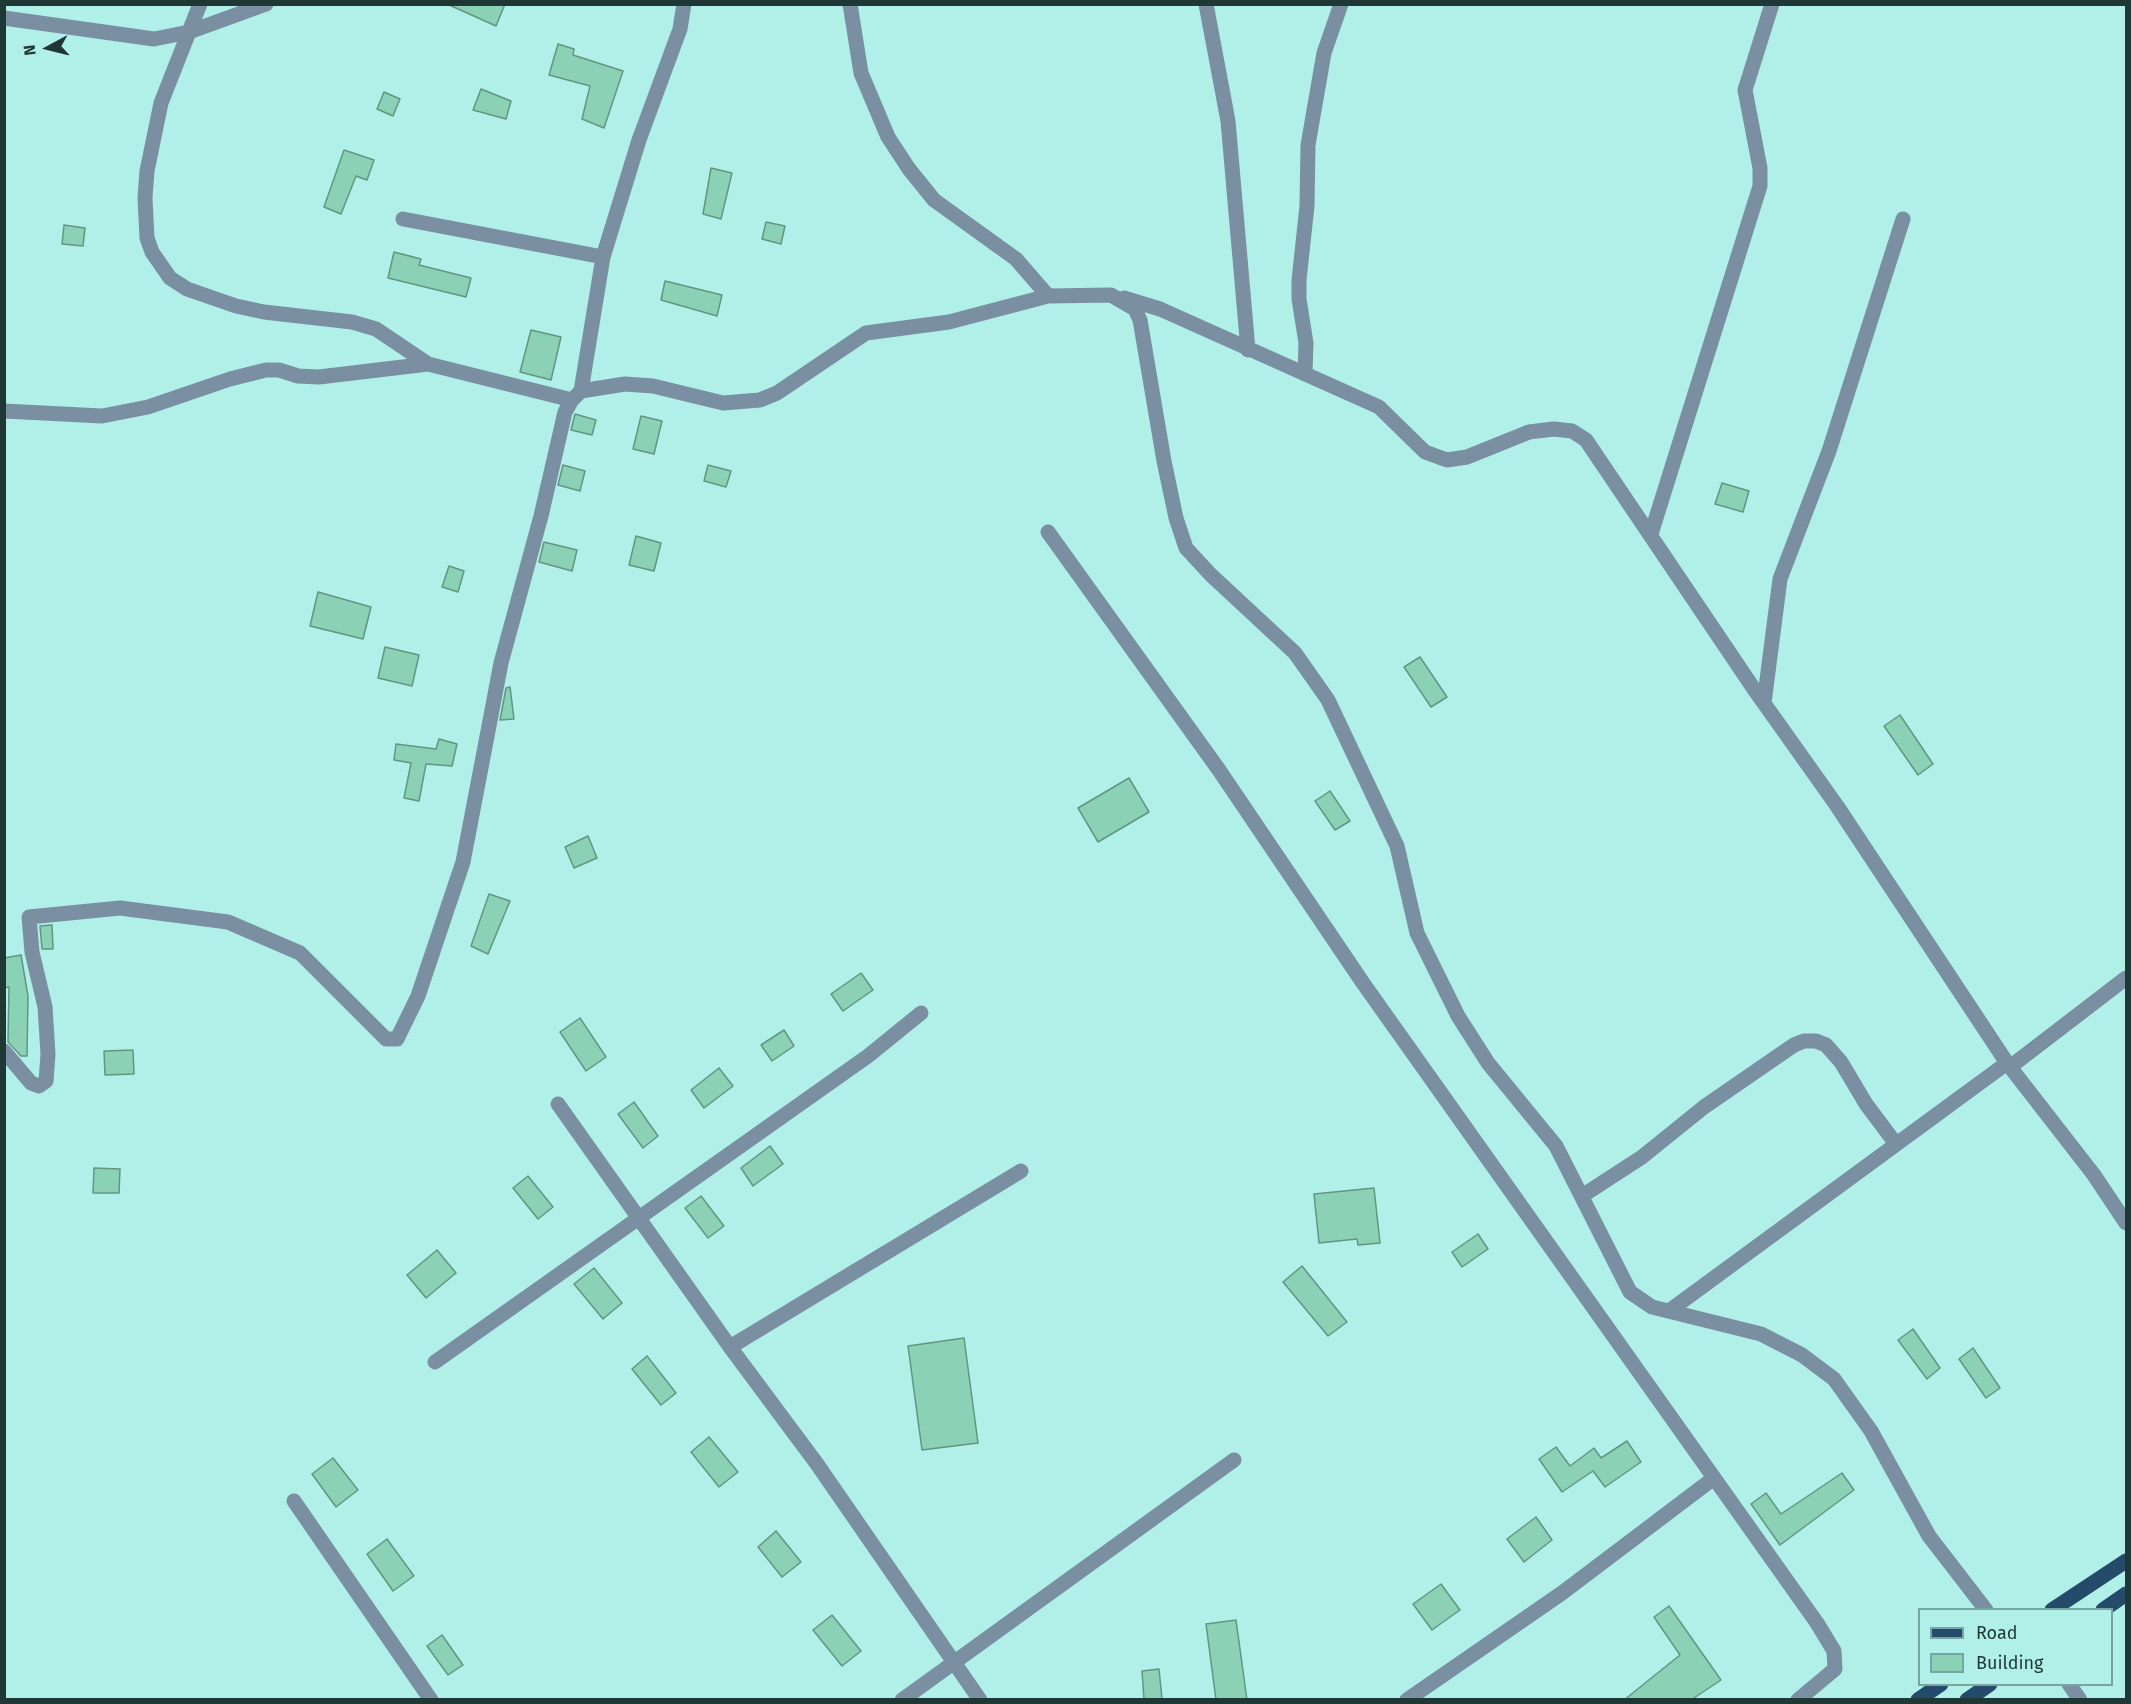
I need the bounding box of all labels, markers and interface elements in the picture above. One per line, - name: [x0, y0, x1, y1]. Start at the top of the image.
- north arrow: [18, 18, 78, 78]
- text: N: [20, 44, 40, 57]
- legend: [1918, 1608, 2113, 1686]
- text: Road: [1976, 1622, 2018, 1644]
- text: Building: [1976, 1652, 2043, 1674]

